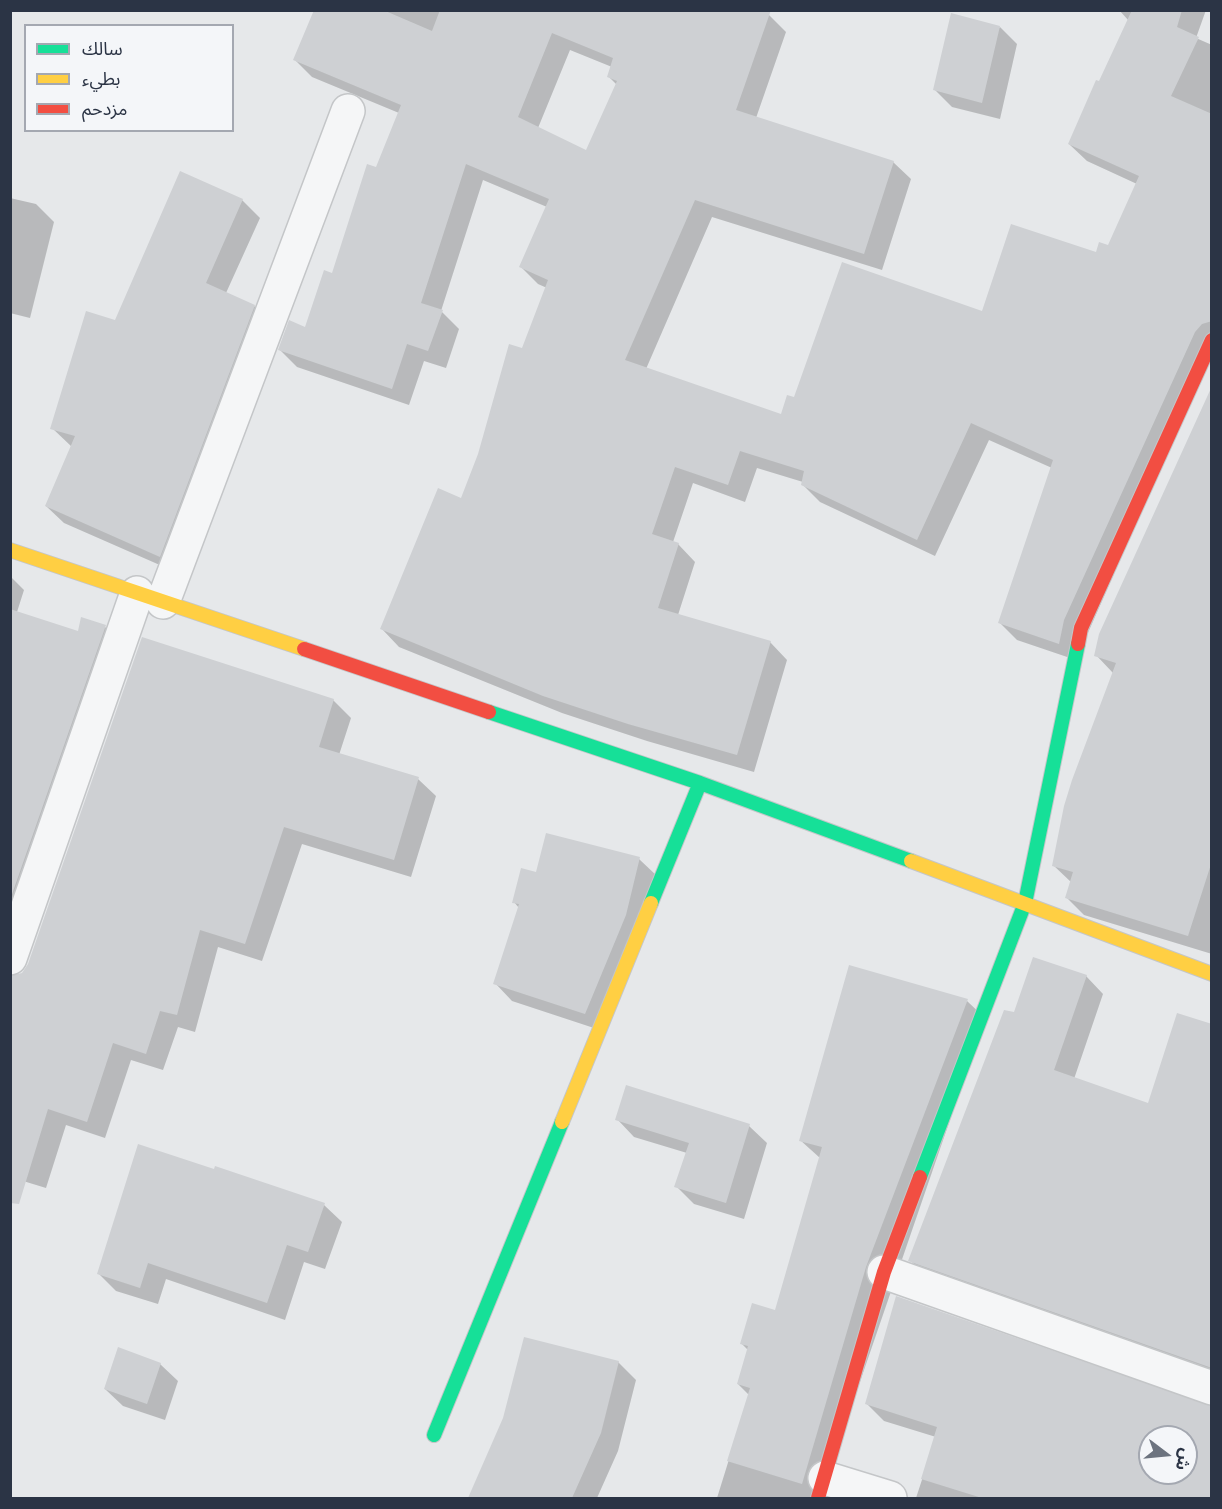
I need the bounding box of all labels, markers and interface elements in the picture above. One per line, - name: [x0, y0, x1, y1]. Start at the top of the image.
- legend: [24, 24, 234, 132]
- text: سالك: [82, 37, 123, 62]
- text: بطيء: [82, 67, 120, 92]
- text: مزدحم: [82, 97, 127, 122]
- north arrow: [1138, 1425, 1198, 1485]
- text: ش: [1170, 1446, 1197, 1473]

